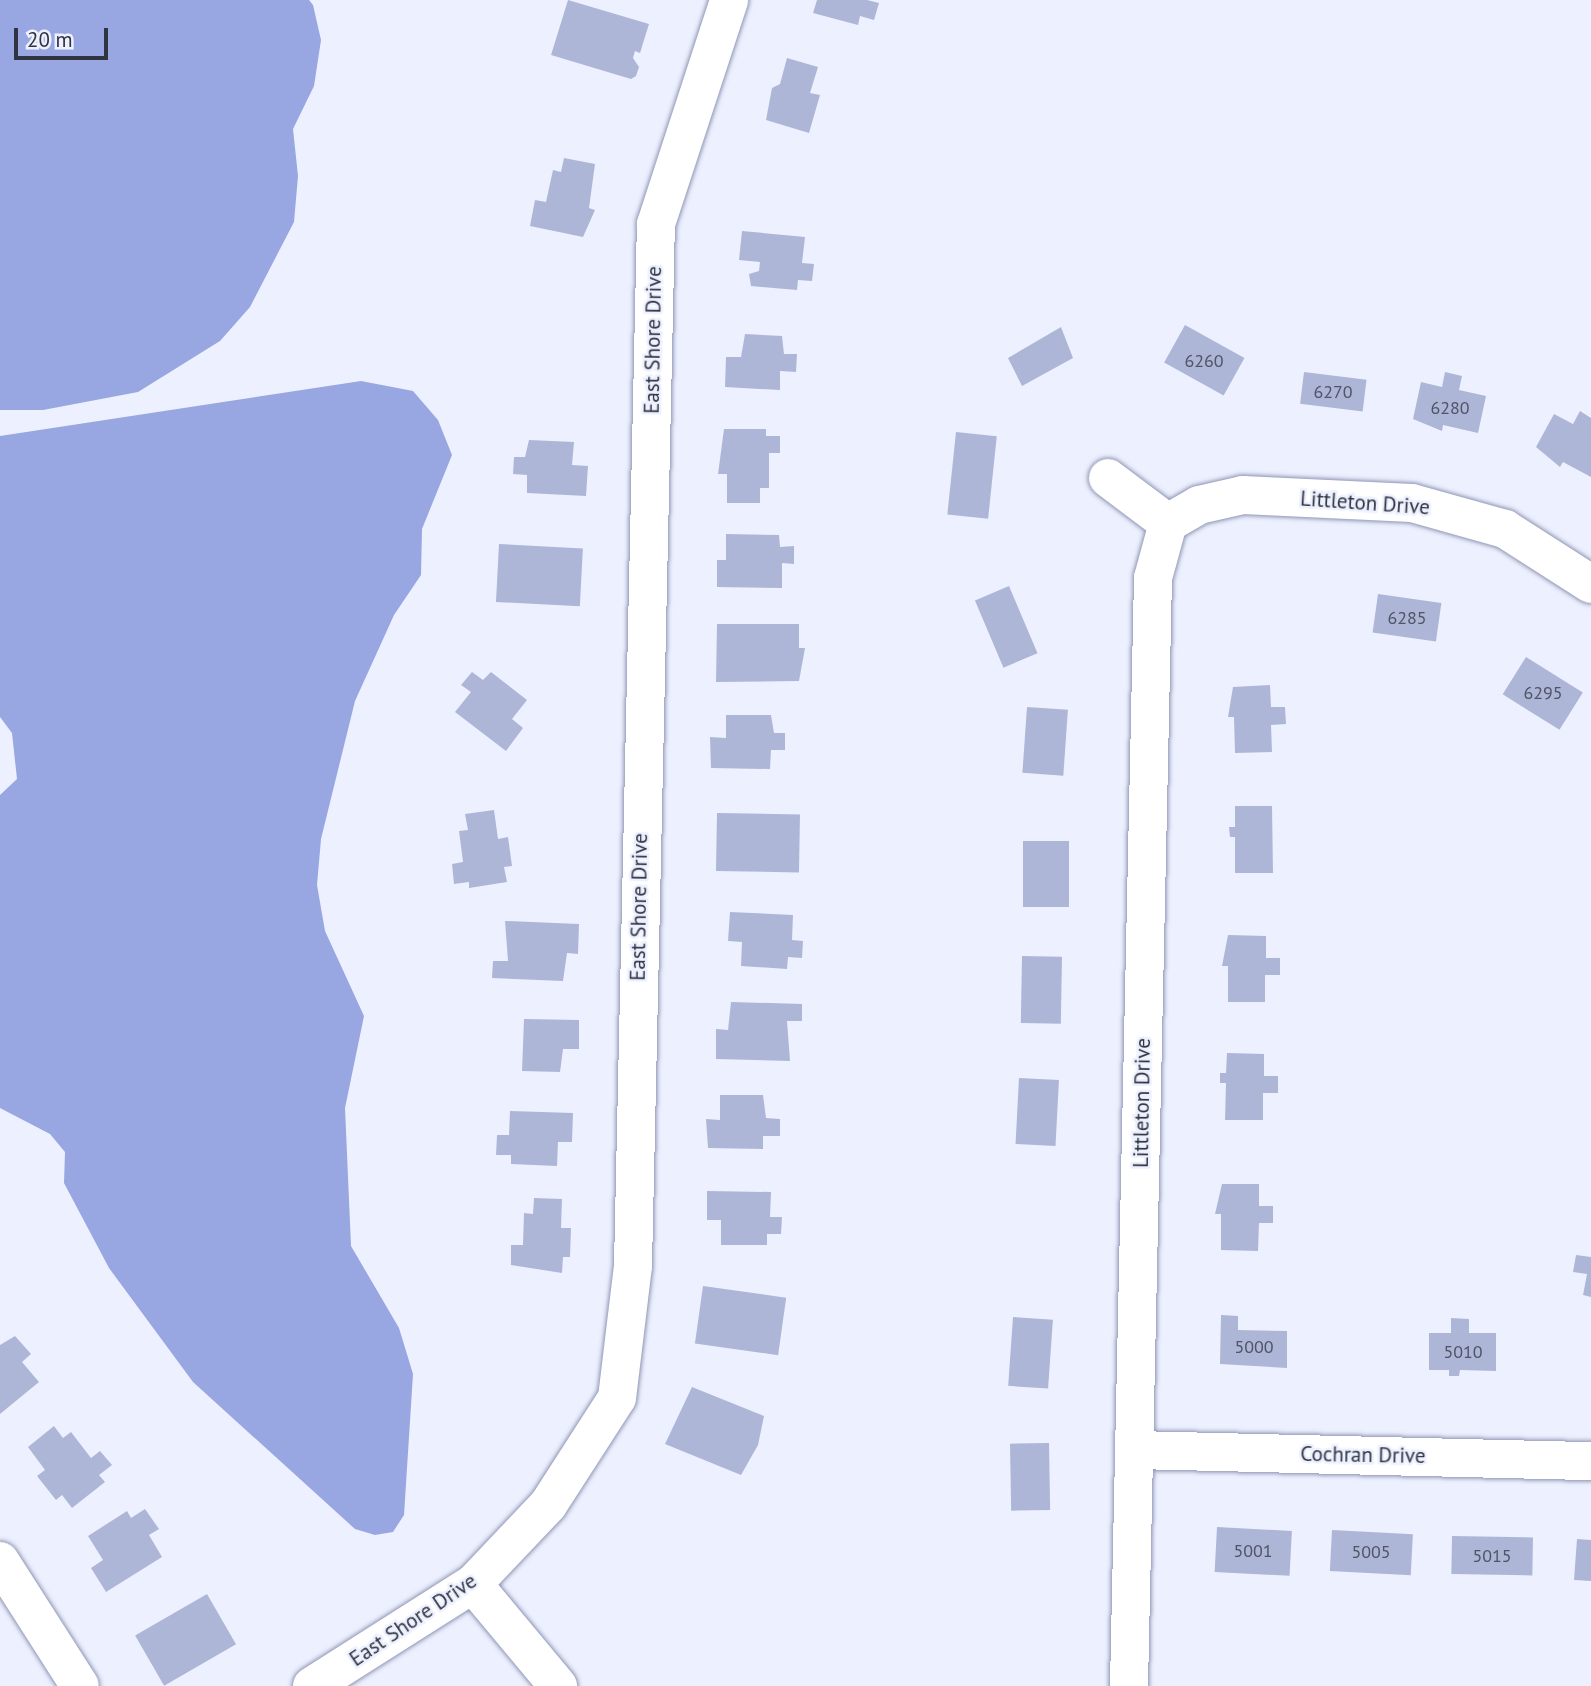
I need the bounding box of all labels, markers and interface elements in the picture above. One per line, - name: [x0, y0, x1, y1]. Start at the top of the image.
- scale bar: [18, 14, 112, 58]
- text: 20 m: [27, 26, 73, 53]
- street label: East Shore Drive: [639, 266, 667, 414]
- house number: 6260: [1184, 350, 1224, 372]
- house number: 6270: [1313, 381, 1353, 403]
- house number: 6280: [1430, 397, 1470, 419]
- street label: Littleton Drive: [1299, 486, 1431, 520]
- house number: 6285: [1387, 607, 1427, 629]
- house number: 6295: [1523, 682, 1563, 704]
- street label: East Shore Drive: [625, 833, 653, 981]
- street label: Littleton Drive: [1128, 1038, 1156, 1168]
- house number: 5000: [1234, 1336, 1274, 1358]
- house number: 5010: [1443, 1341, 1483, 1363]
- street label: Cochran Drive: [1300, 1441, 1426, 1469]
- house number: 5001: [1233, 1540, 1273, 1562]
- house number: 5005: [1351, 1541, 1391, 1563]
- house number: 5015: [1472, 1545, 1512, 1567]
- street label: East Shore Drive: [345, 1568, 481, 1672]

